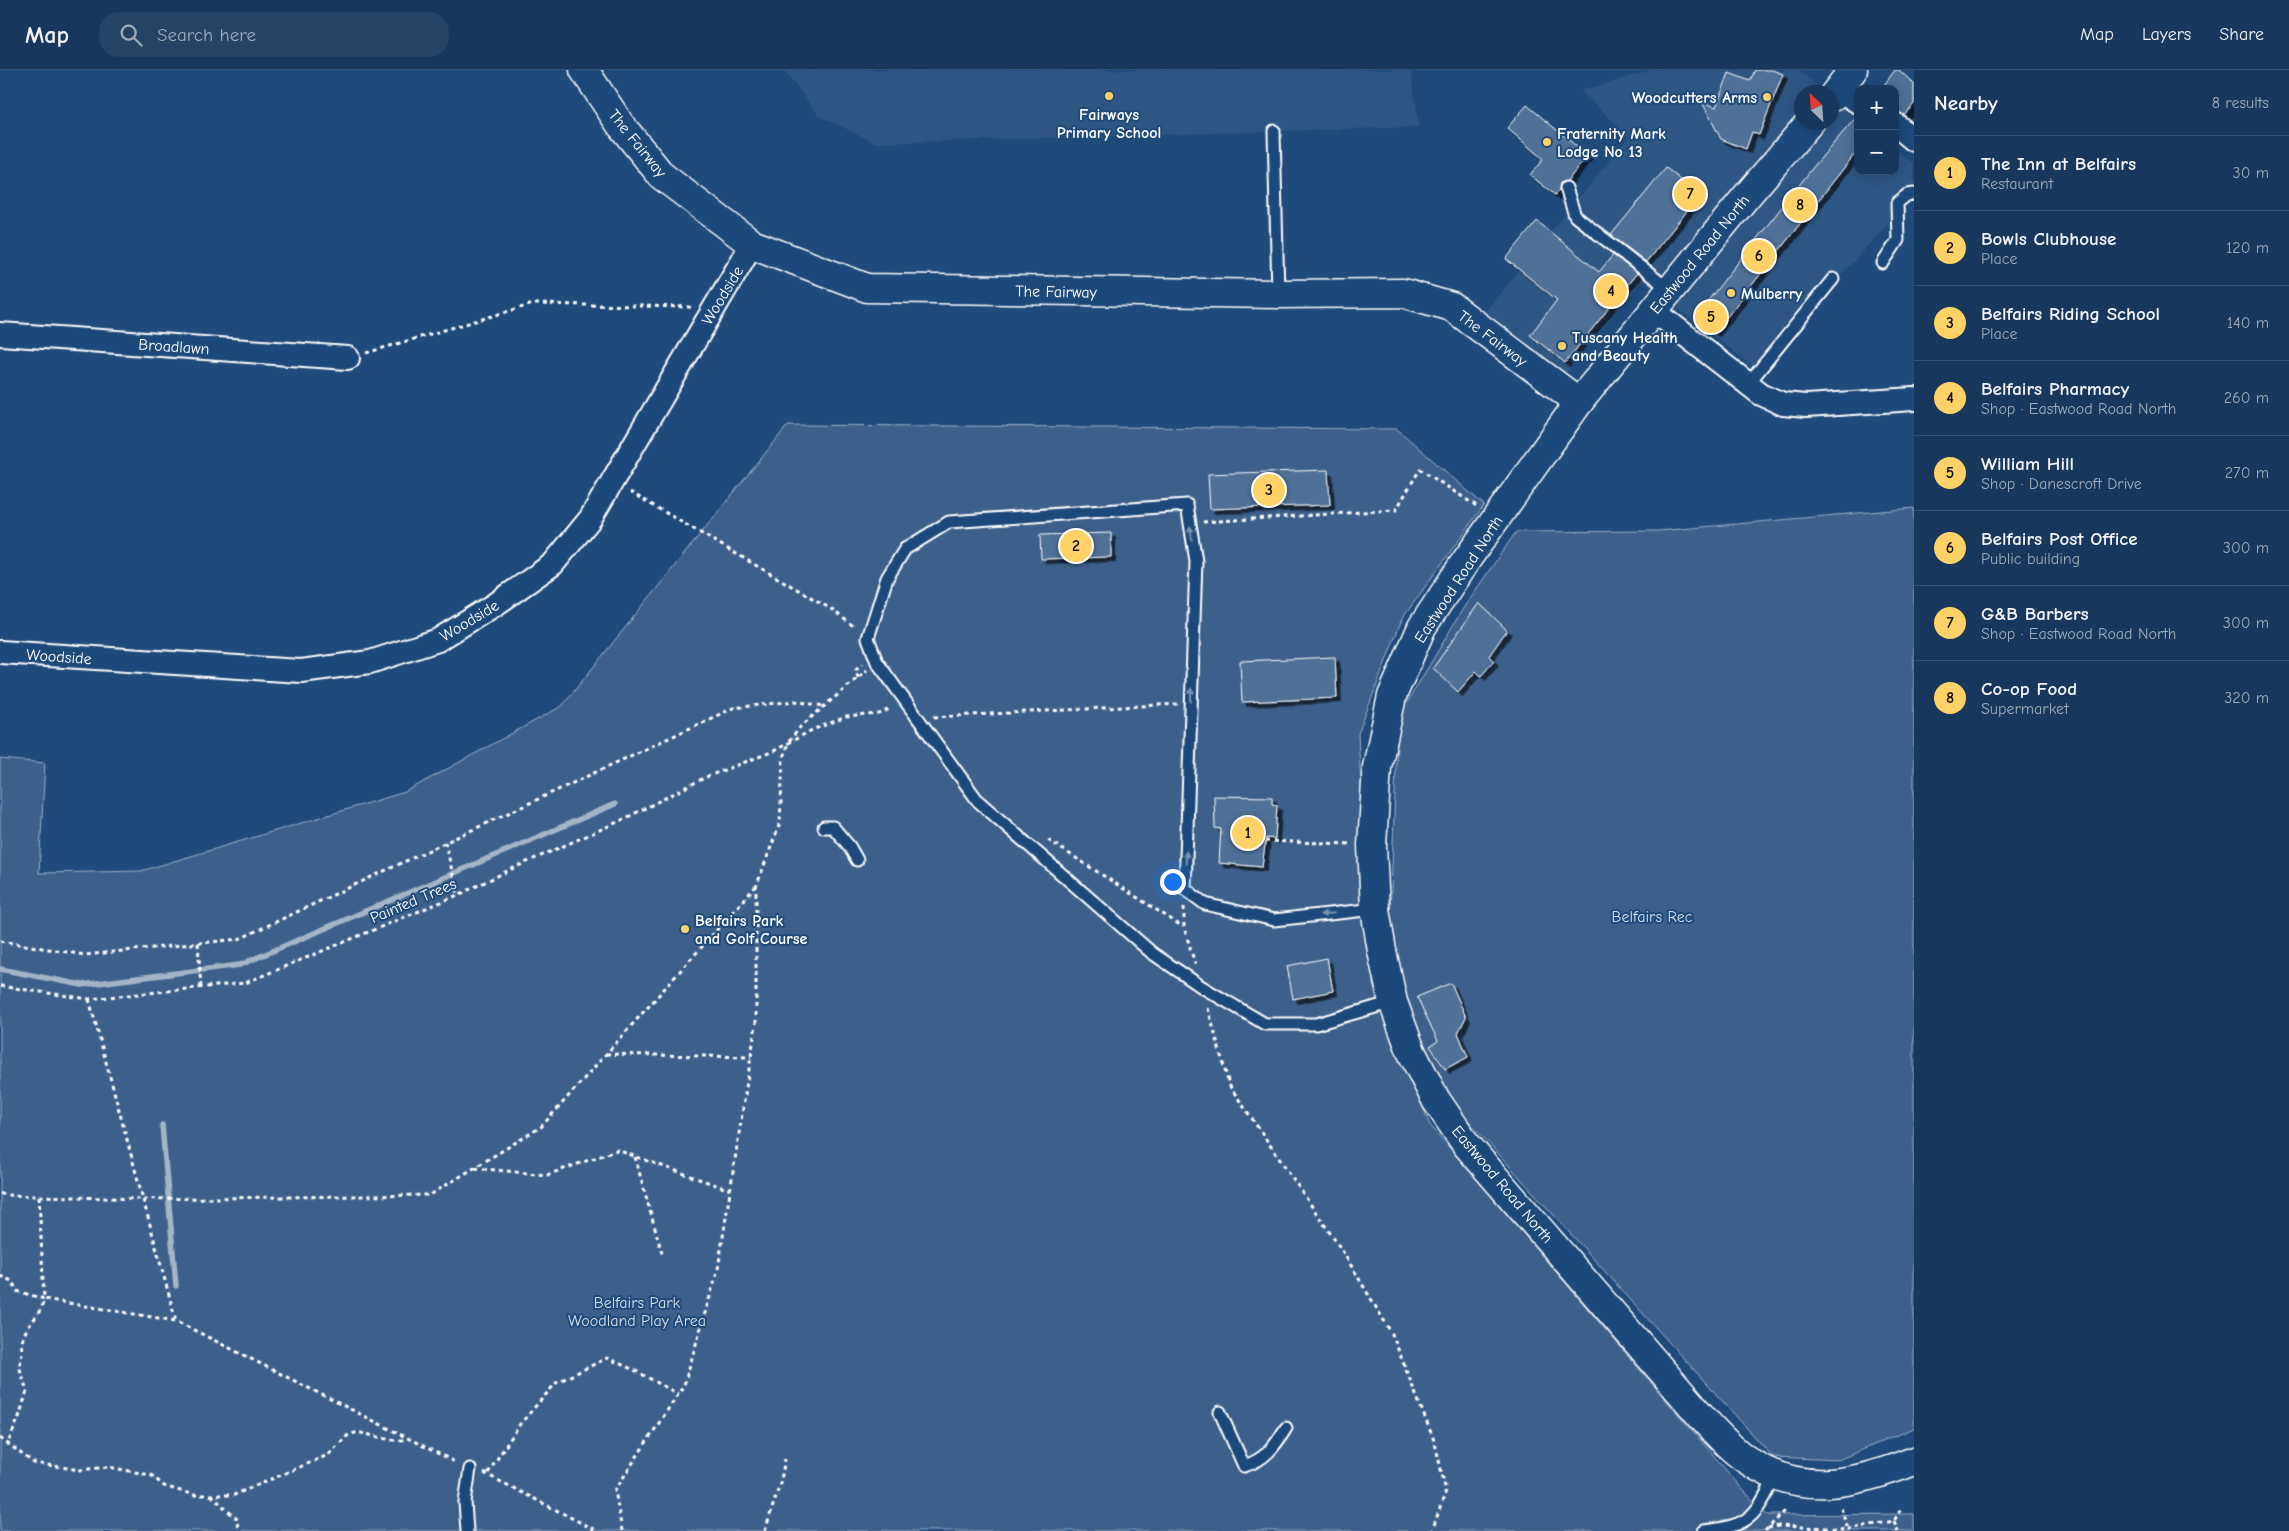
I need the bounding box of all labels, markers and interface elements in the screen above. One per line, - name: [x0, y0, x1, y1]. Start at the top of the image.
- search box: [99, 12, 449, 57]
- text: Map: [25, 21, 69, 49]
- icon: search: [117, 21, 145, 49]
- text: Search here: [157, 24, 256, 46]
- text: Map: [2080, 24, 2114, 45]
- text: Layers: [2142, 24, 2191, 45]
- text: Share: [2219, 24, 2264, 45]
- north arrow: [1794, 85, 1839, 130]
- map controls: [1854, 85, 1899, 175]
- button: +: [1854, 85, 1899, 130]
- place label: Woodcutters Arms: [1632, 89, 1757, 107]
- marker: Fairways Primary School: [1103, 90, 1115, 102]
- marker: Woodcutters Arms: [1761, 91, 1773, 103]
- text: Nearby: [1934, 91, 1998, 115]
- text: 8 results: [2212, 94, 2269, 112]
- street label: The Fairway: [605, 106, 670, 182]
- place label: Fairways Primary School: [1057, 106, 1161, 142]
- place label: Fraternity Mark Lodge No 13: [1557, 125, 1666, 161]
- button: −: [1854, 130, 1899, 175]
- marker: Fraternity Mark Lodge No 13: [1541, 136, 1553, 148]
- text: The Inn at Belfairs: [1981, 153, 2136, 175]
- text: 1: [1947, 164, 1953, 182]
- text: 30 m: [2233, 164, 2269, 182]
- pin: 7: [1674, 175, 1706, 213]
- text: Restaurant: [1981, 175, 2053, 193]
- pin: 8: [1784, 186, 1816, 224]
- street label: Eastwood Road North: [1646, 192, 1753, 318]
- text: Bowls Clubhouse: [1981, 228, 2116, 250]
- pin: 6: [1743, 237, 1775, 275]
- text: 2: [1946, 239, 1954, 257]
- text: 120 m: [2226, 239, 2269, 257]
- text: Place: [1981, 250, 2017, 268]
- street label: Woodside: [698, 263, 747, 328]
- pin: 4: [1595, 272, 1627, 310]
- street label: The Fairway: [1015, 282, 1098, 302]
- place label: Mulberry: [1741, 285, 1803, 303]
- marker: Mulberry: [1725, 287, 1737, 299]
- pin: 5: [1695, 298, 1727, 336]
- text: Belfairs Riding School: [1981, 303, 2160, 325]
- street label: The Fairway: [1454, 307, 1531, 371]
- text: 3: [1946, 314, 1954, 332]
- text: 140 m: [2227, 314, 2269, 332]
- text: Place: [1981, 325, 2017, 343]
- place label: Tuscany Health and Beauty: [1572, 329, 1678, 365]
- street label: Broadlawn: [138, 336, 210, 358]
- marker: Tuscany Health and Beauty: [1556, 340, 1568, 352]
- text: Belfairs Pharmacy: [1981, 378, 2129, 400]
- text: 4: [1946, 389, 1954, 407]
- text: 260 m: [2224, 389, 2269, 407]
- text: Shop · Eastwood Road North: [1981, 400, 2176, 418]
- text: William Hill: [1981, 453, 2074, 475]
- text: 5: [1946, 464, 1954, 482]
- text: 270 m: [2225, 464, 2269, 482]
- pin: 3: [1253, 471, 1285, 509]
- text: Shop · Danescroft Drive: [1981, 475, 2142, 493]
- street label: Eastwood Road North: [1411, 513, 1507, 646]
- one-way arrow: [1187, 525, 1195, 541]
- pin: 2: [1060, 527, 1092, 565]
- text: Belfairs Post Office: [1981, 528, 2138, 550]
- text: 6: [1946, 539, 1954, 557]
- text: 300 m: [2223, 539, 2269, 557]
- text: Public building: [1981, 550, 2080, 568]
- street label: Woodside: [437, 596, 502, 645]
- text: G&B Barbers: [1981, 603, 2089, 625]
- text: 7: [1946, 614, 1954, 632]
- text: 300 m: [2223, 614, 2269, 632]
- text: Shop · Eastwood Road North: [1981, 625, 2176, 643]
- street label: Woodside: [26, 646, 92, 668]
- text: Co-op Food: [1981, 678, 2077, 700]
- one-way arrow: [1188, 687, 1196, 703]
- text: 8: [1946, 689, 1954, 707]
- text: 320 m: [2224, 689, 2269, 707]
- text: Supermarket: [1981, 700, 2069, 718]
- pin: 1: [1232, 814, 1264, 852]
- one-way arrow: [1182, 849, 1190, 865]
- your location: [1160, 869, 1186, 895]
- street label: Painted Trees: [367, 875, 460, 927]
- park label: Belfairs Rec: [1612, 908, 1693, 926]
- one-way arrow: [1318, 910, 1334, 918]
- place label: Belfairs Park and Golf Course: [695, 912, 807, 948]
- marker: Belfairs Park and Golf Course: [679, 923, 691, 935]
- street label: Eastwood Road North: [1448, 1122, 1557, 1247]
- park label: Belfairs Park Woodland Play Area: [568, 1294, 706, 1330]

